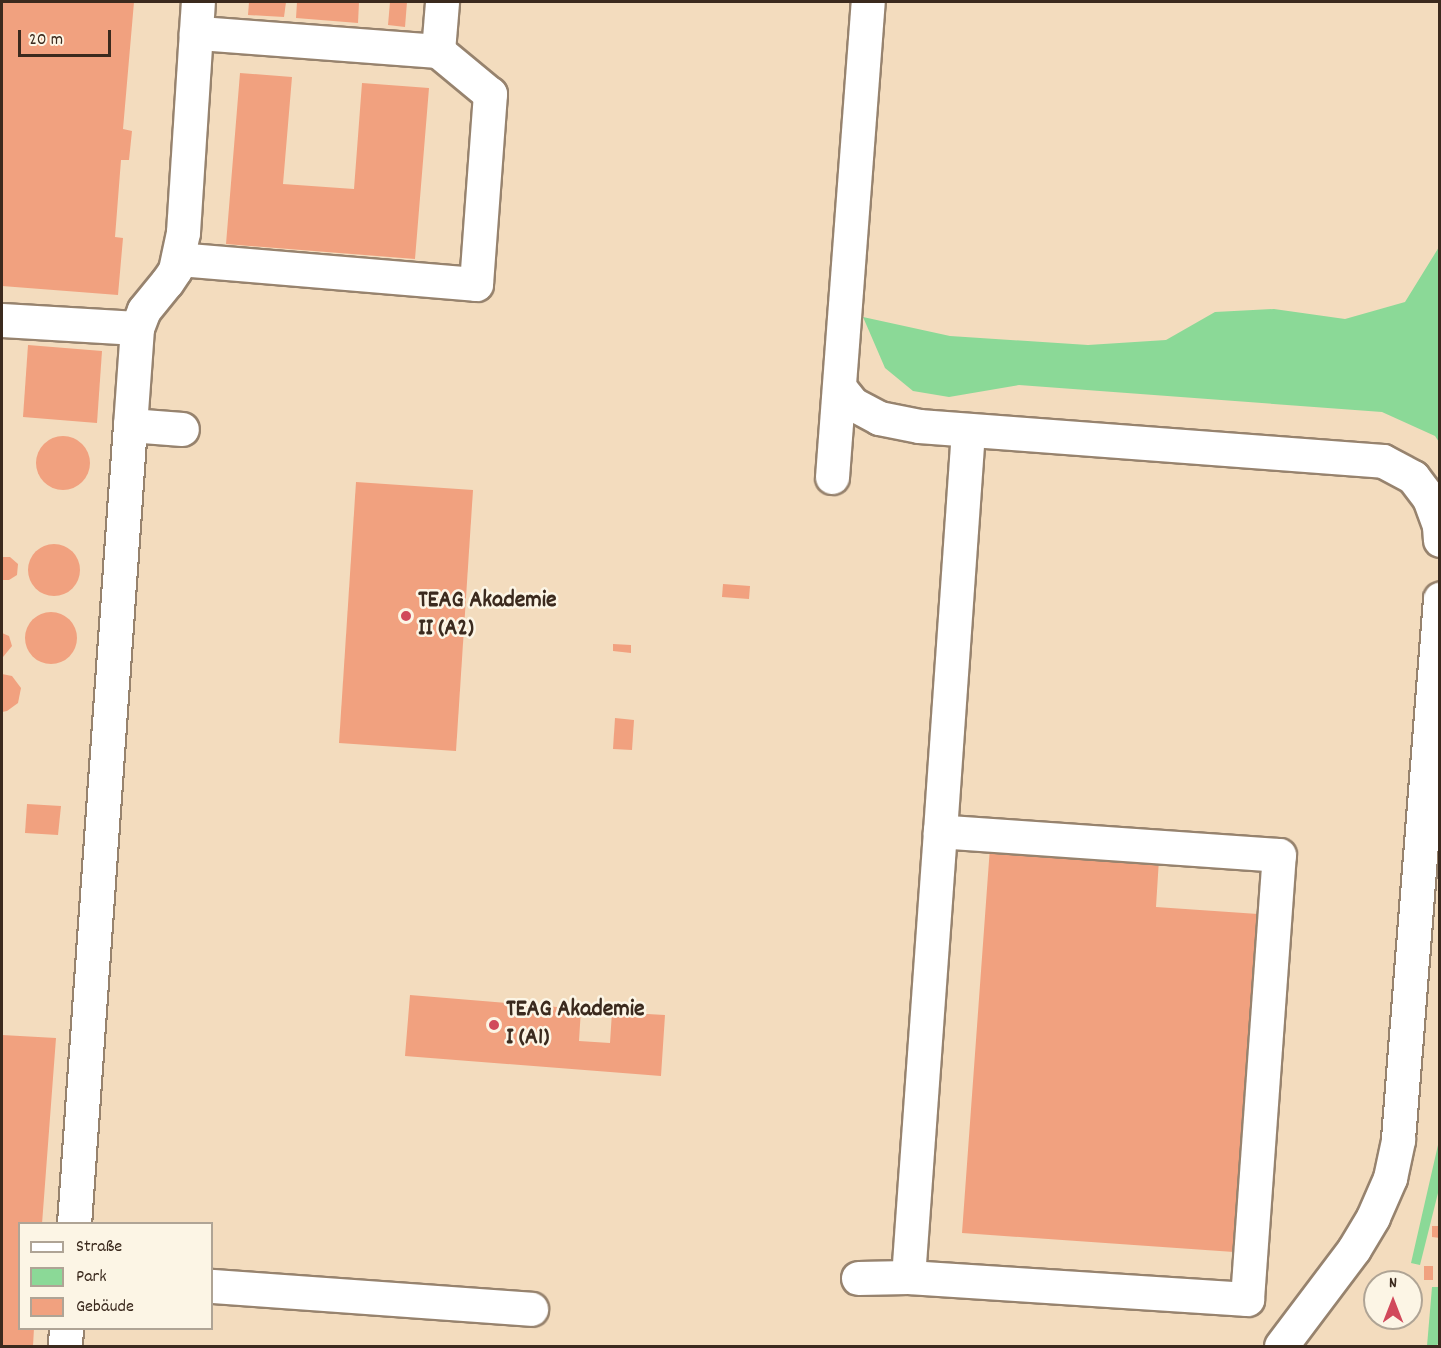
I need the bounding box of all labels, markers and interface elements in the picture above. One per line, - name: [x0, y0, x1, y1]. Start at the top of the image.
- scale bar: [21, 18, 114, 56]
- text: 20 m: [29, 28, 63, 53]
- place label: TEAG Akademie II (A2): [418, 588, 557, 644]
- marker: TEAG Akademie II (A2): [399, 609, 413, 623]
- place label: TEAG Akademie I (A1): [506, 997, 645, 1053]
- marker: TEAG Akademie I (A1): [487, 1018, 501, 1032]
- legend: [18, 1222, 213, 1330]
- text: Straße: [76, 1235, 122, 1260]
- text: Park: [76, 1265, 107, 1290]
- north arrow: [1363, 1270, 1423, 1330]
- text: N: [1389, 1272, 1397, 1295]
- text: Gebäude: [76, 1295, 134, 1320]

